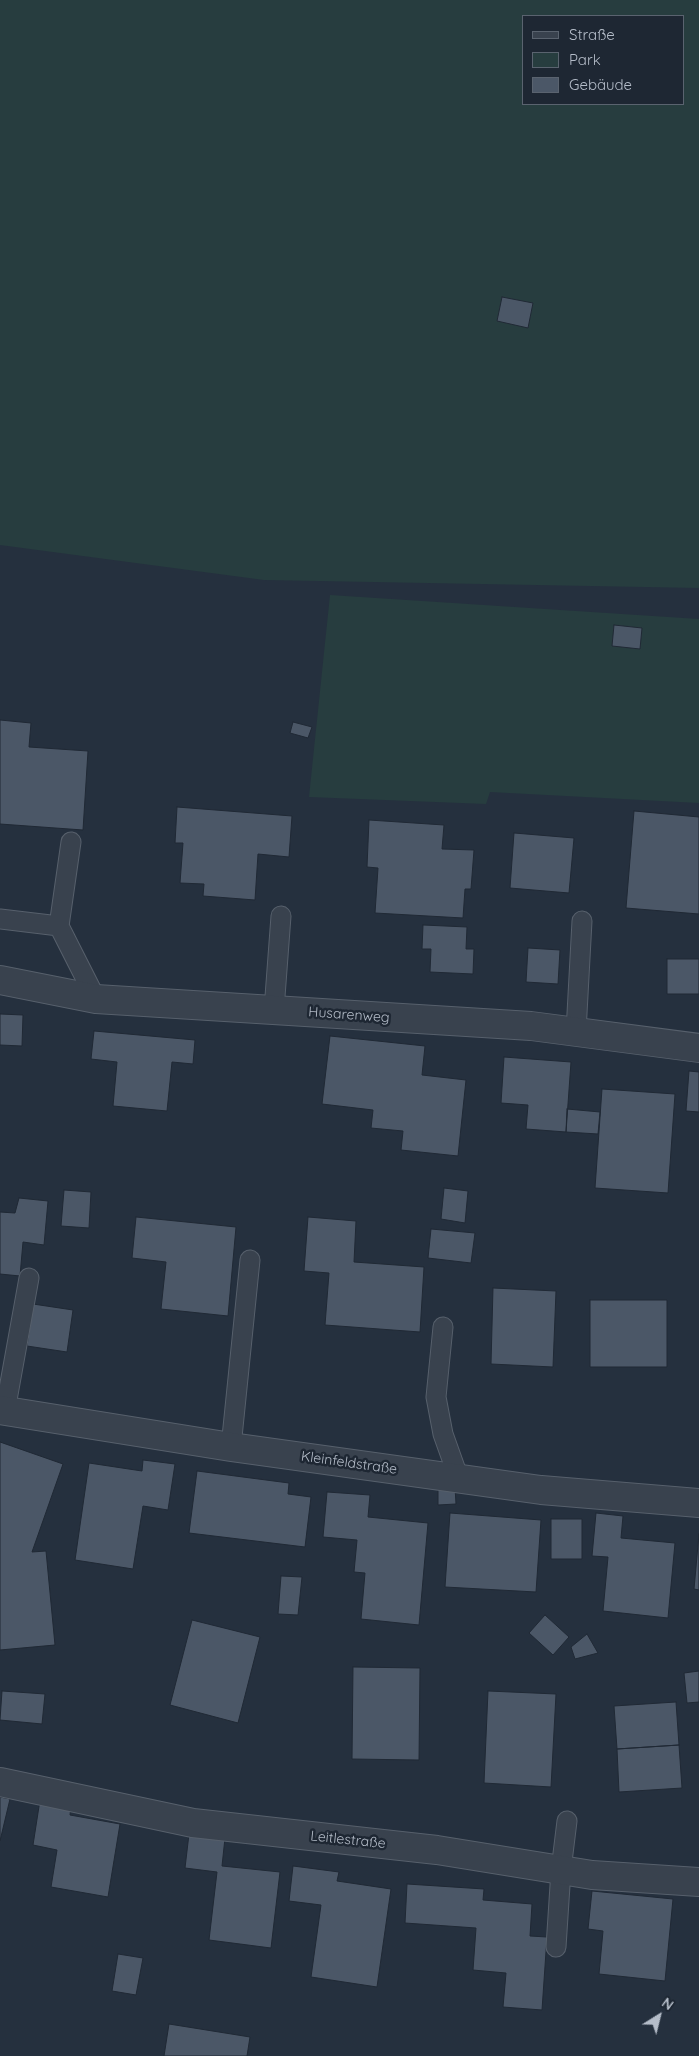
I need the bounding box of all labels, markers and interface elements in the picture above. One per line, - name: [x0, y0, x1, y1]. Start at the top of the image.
- legend: [522, 15, 684, 105]
- text: Straße: [569, 25, 615, 44]
- text: Park: [569, 50, 601, 69]
- text: Gebäude: [569, 75, 632, 94]
- street label: Husarenweg: [308, 1004, 390, 1026]
- street label: Kleinfeldstraße: [300, 1448, 398, 1478]
- street label: Leitlestraße: [310, 1828, 386, 1852]
- north arrow: [634, 1991, 684, 2041]
- text: N: [658, 1994, 677, 2014]

